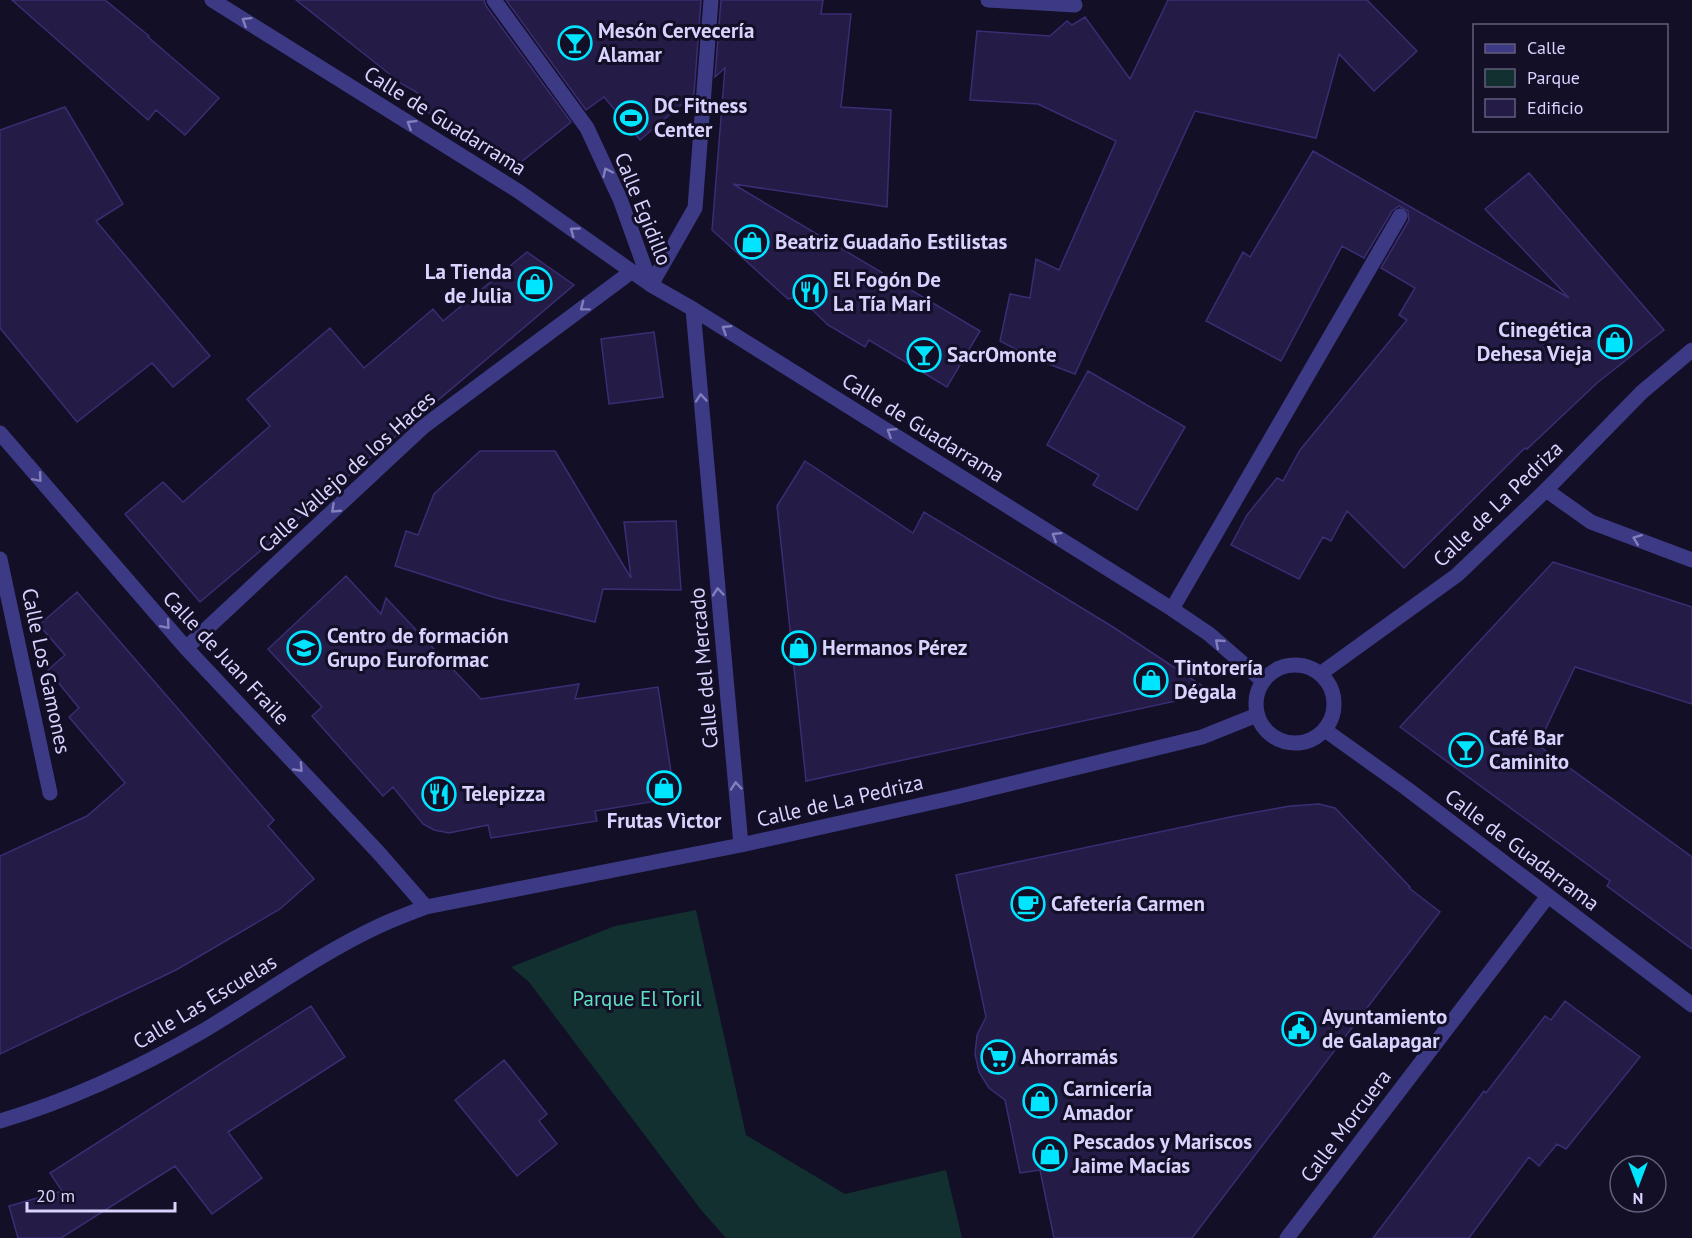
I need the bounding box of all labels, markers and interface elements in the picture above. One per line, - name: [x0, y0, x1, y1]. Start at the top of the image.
- one-way arrow: [242, 16, 252, 28]
- place label: Mesón Cervecería Alamar: [598, 17, 754, 68]
- legend: [1473, 24, 1668, 132]
- bar icon: Mesón Cervecería Alamar: [557, 25, 593, 61]
- text: Calle: [1527, 36, 1566, 59]
- street label: Calle de Guadarrama: [359, 60, 532, 181]
- text: Parque: [1527, 66, 1580, 89]
- place label: DC Fitness Center: [654, 92, 747, 143]
- text: Edificio: [1527, 96, 1583, 119]
- sports icon: DC Fitness Center: [613, 100, 649, 136]
- one-way arrow: [407, 120, 417, 132]
- street label: Calle Egidillo: [609, 148, 678, 269]
- one-way arrow: [602, 168, 614, 179]
- shop icon: Beatriz Guadaño Estilistas: [734, 224, 770, 260]
- one-way arrow: [570, 227, 581, 238]
- place label: Beatriz Guadaño Estilistas: [775, 228, 1007, 255]
- place label: La Tienda de Julia: [425, 258, 512, 309]
- shop icon: La Tienda de Julia: [517, 266, 553, 302]
- place label: El Fogón De La Tía Mari: [833, 266, 941, 317]
- restaurant icon: El Fogón De La Tía Mari: [792, 274, 828, 310]
- one-way arrow: [580, 300, 591, 311]
- place label: Cinegética Dehesa Vieja: [1477, 316, 1592, 367]
- one-way arrow: [722, 324, 732, 336]
- shop icon: Cinegética Dehesa Vieja: [1597, 324, 1633, 360]
- bar icon: SacrOmonte: [906, 337, 942, 373]
- place label: SacrOmonte: [947, 341, 1057, 368]
- street label: Calle de Guadarrama: [837, 367, 1010, 488]
- street label: Calle Vallejo de los Haces: [253, 385, 441, 558]
- one-way arrow: [695, 393, 708, 402]
- one-way arrow: [887, 428, 897, 440]
- street label: Calle de La Pedriza: [1427, 435, 1568, 572]
- one-way arrow: [31, 471, 42, 481]
- one-way arrow: [332, 502, 342, 513]
- one-way arrow: [1052, 532, 1062, 544]
- one-way arrow: [1632, 534, 1643, 546]
- street label: Calle de Juan Fraile: [157, 585, 296, 730]
- street label: Calle Los Gamones: [16, 586, 77, 756]
- street label: Calle del Mercado: [683, 587, 724, 749]
- one-way arrow: [712, 588, 725, 597]
- one-way arrow: [159, 618, 170, 629]
- place label: Centro de formación Grupo Euroformac: [327, 622, 509, 673]
- school or university icon: Centro de formación Grupo Euroformac: [286, 630, 322, 666]
- shop icon: Hermanos Pérez: [781, 630, 817, 666]
- place label: Hermanos Pérez: [822, 634, 967, 661]
- one-way arrow: [1215, 639, 1226, 650]
- place label: Tintorería Dégala: [1174, 654, 1263, 705]
- shop icon: Tintorería Dégala: [1133, 662, 1169, 698]
- place label: Café Bar Caminito: [1489, 724, 1569, 775]
- bar icon: Café Bar Caminito: [1448, 732, 1484, 768]
- one-way arrow: [292, 761, 303, 771]
- street label: Calle de La Pedriza: [754, 768, 926, 833]
- shop icon: Frutas Vìctor: [646, 770, 682, 806]
- restaurant icon: Telepizza: [421, 776, 457, 812]
- place label: Telepizza: [462, 780, 545, 807]
- one-way arrow: [730, 782, 743, 791]
- street label: Calle de Guadarrama: [1440, 783, 1605, 917]
- place label: Frutas Vìctor: [607, 807, 722, 834]
- cafe icon: Cafetería Carmen: [1010, 886, 1046, 922]
- place label: Cafetería Carmen: [1051, 890, 1205, 917]
- street label: Calle Las Escuelas: [128, 948, 281, 1055]
- park label: Parque El Toril: [573, 985, 701, 1012]
- place label: Ayuntamiento de Galapagar: [1322, 1003, 1447, 1054]
- public building icon: Ayuntamiento de Galapagar: [1281, 1011, 1317, 1047]
- supermarket icon: Ahorramás: [980, 1039, 1016, 1075]
- place label: Ahorramás: [1021, 1043, 1118, 1070]
- street label: Calle Morcuera: [1294, 1064, 1397, 1188]
- place label: Carnicería Amador: [1063, 1075, 1152, 1126]
- shop icon: Carnicería Amador: [1022, 1083, 1058, 1119]
- place label: Pescados y Mariscos Jaime Macías: [1072, 1128, 1252, 1179]
- shop icon: Pescados y Mariscos Jaime Macías: [1032, 1136, 1068, 1172]
- north arrow: [1608, 1154, 1668, 1214]
- scale bar: [27, 1175, 176, 1213]
- text: 20 m: [36, 1184, 75, 1207]
- text: N: [1633, 1189, 1643, 1209]

